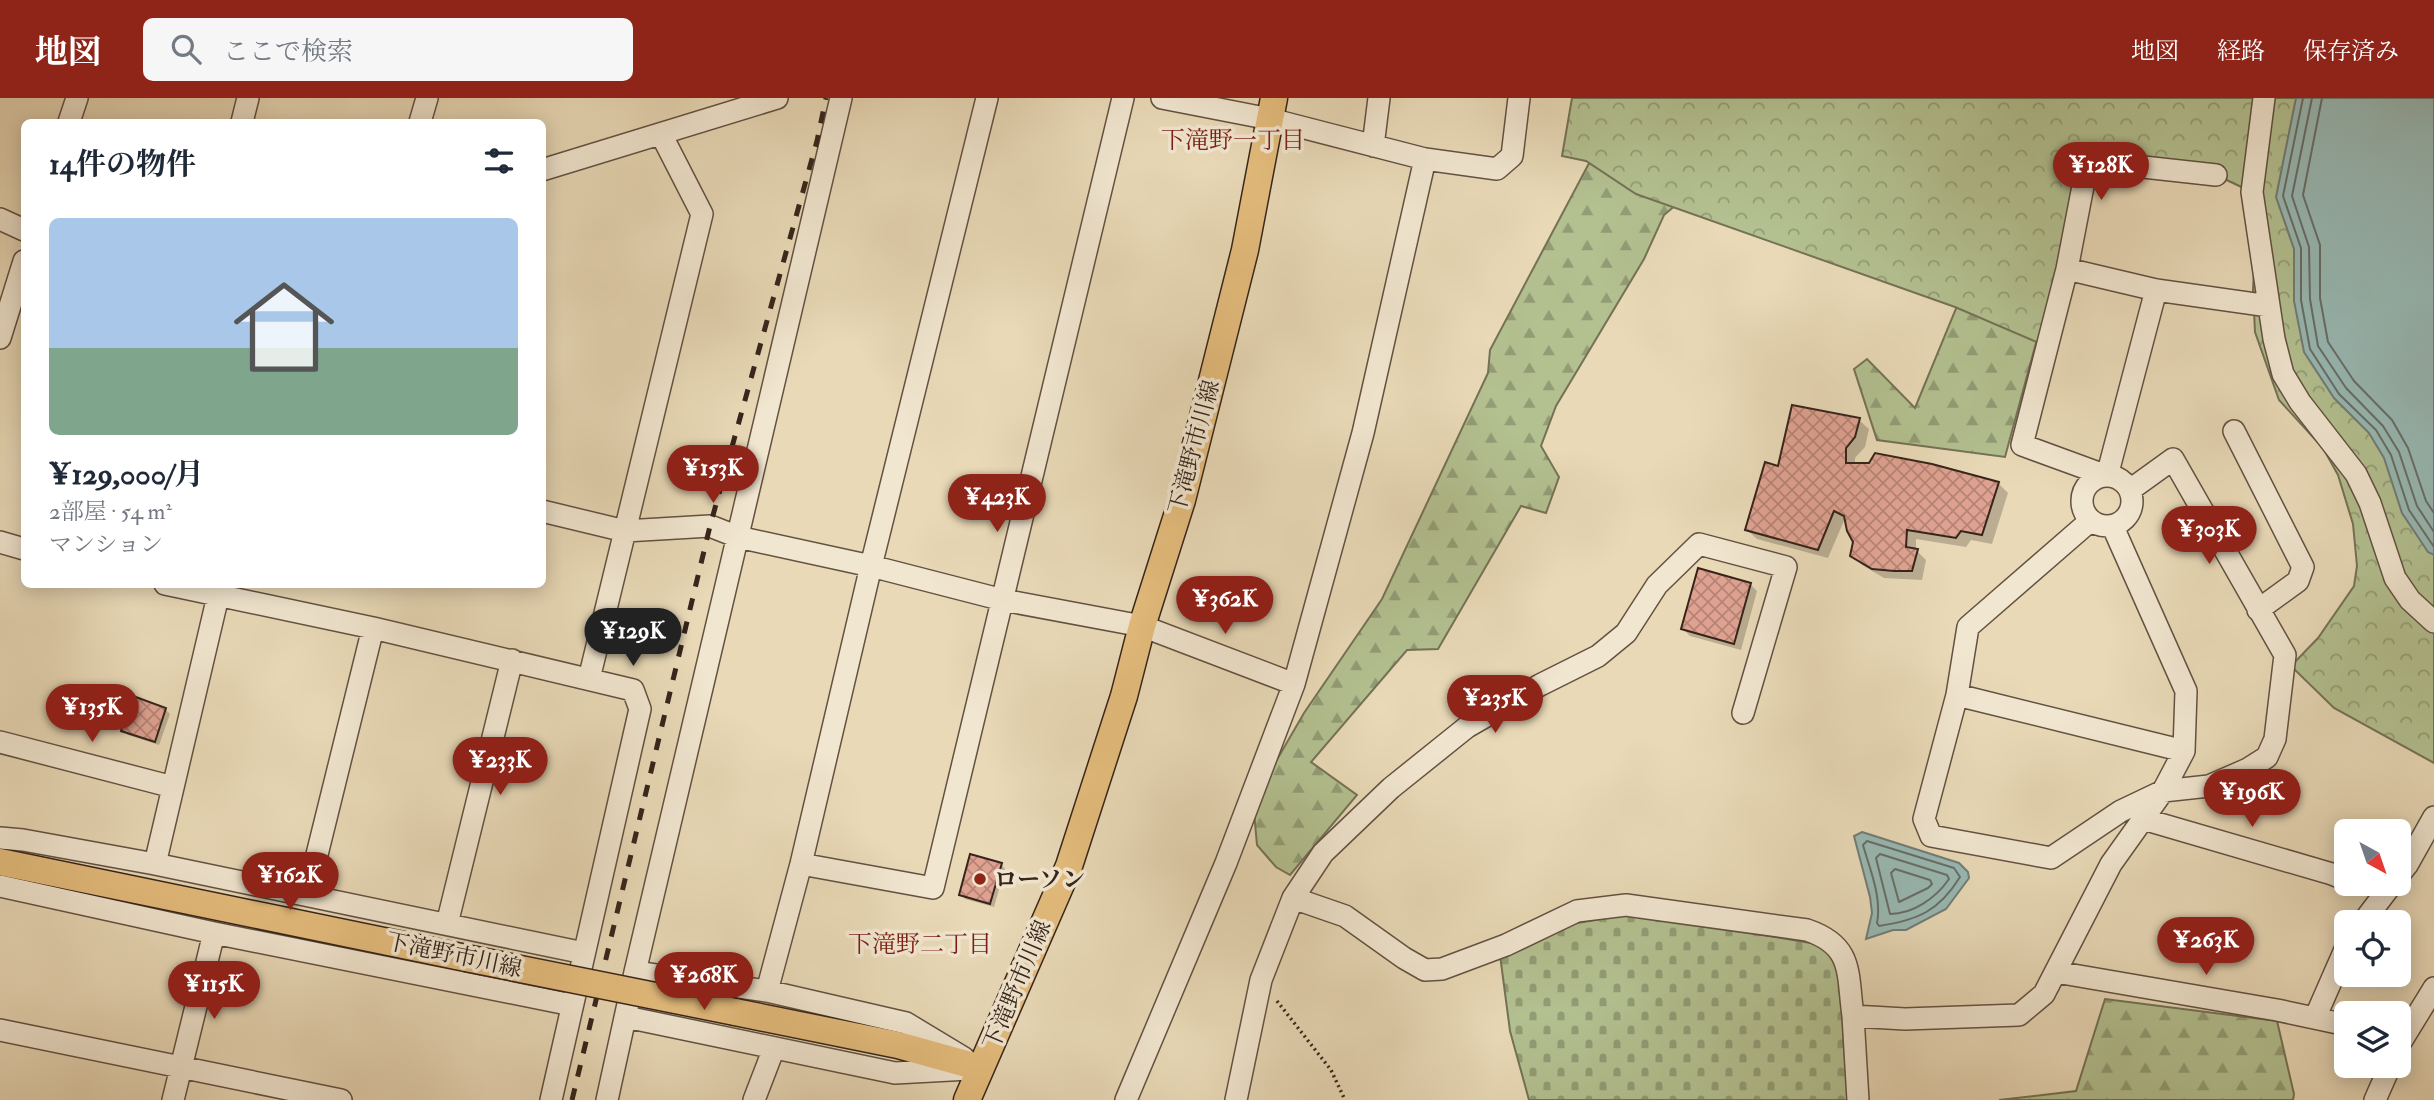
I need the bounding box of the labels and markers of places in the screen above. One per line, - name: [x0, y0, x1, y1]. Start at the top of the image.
- pin: ¥128K: [2052, 142, 2150, 202]
- pin: ¥153K: [664, 446, 762, 505]
- pin: ¥423K: [948, 474, 1046, 534]
- pin: ¥303K: [2160, 506, 2258, 566]
- pin: ¥362K: [1176, 576, 1274, 636]
- pin: ¥129K: [584, 608, 682, 668]
- pin: ¥235K: [1446, 676, 1544, 735]
- pin: ¥135K: [43, 684, 141, 744]
- pin: ¥233K: [451, 738, 549, 797]
- pin: ¥196K: [2203, 770, 2301, 829]
- pin: ¥162K: [241, 852, 339, 912]
- place label: ローソン: [994, 865, 1085, 894]
- marker: ローソン: [972, 871, 988, 887]
- pin: ¥263K: [2157, 918, 2255, 977]
- pin: ¥268K: [655, 953, 753, 1012]
- pin: ¥115K: [165, 962, 263, 1021]

